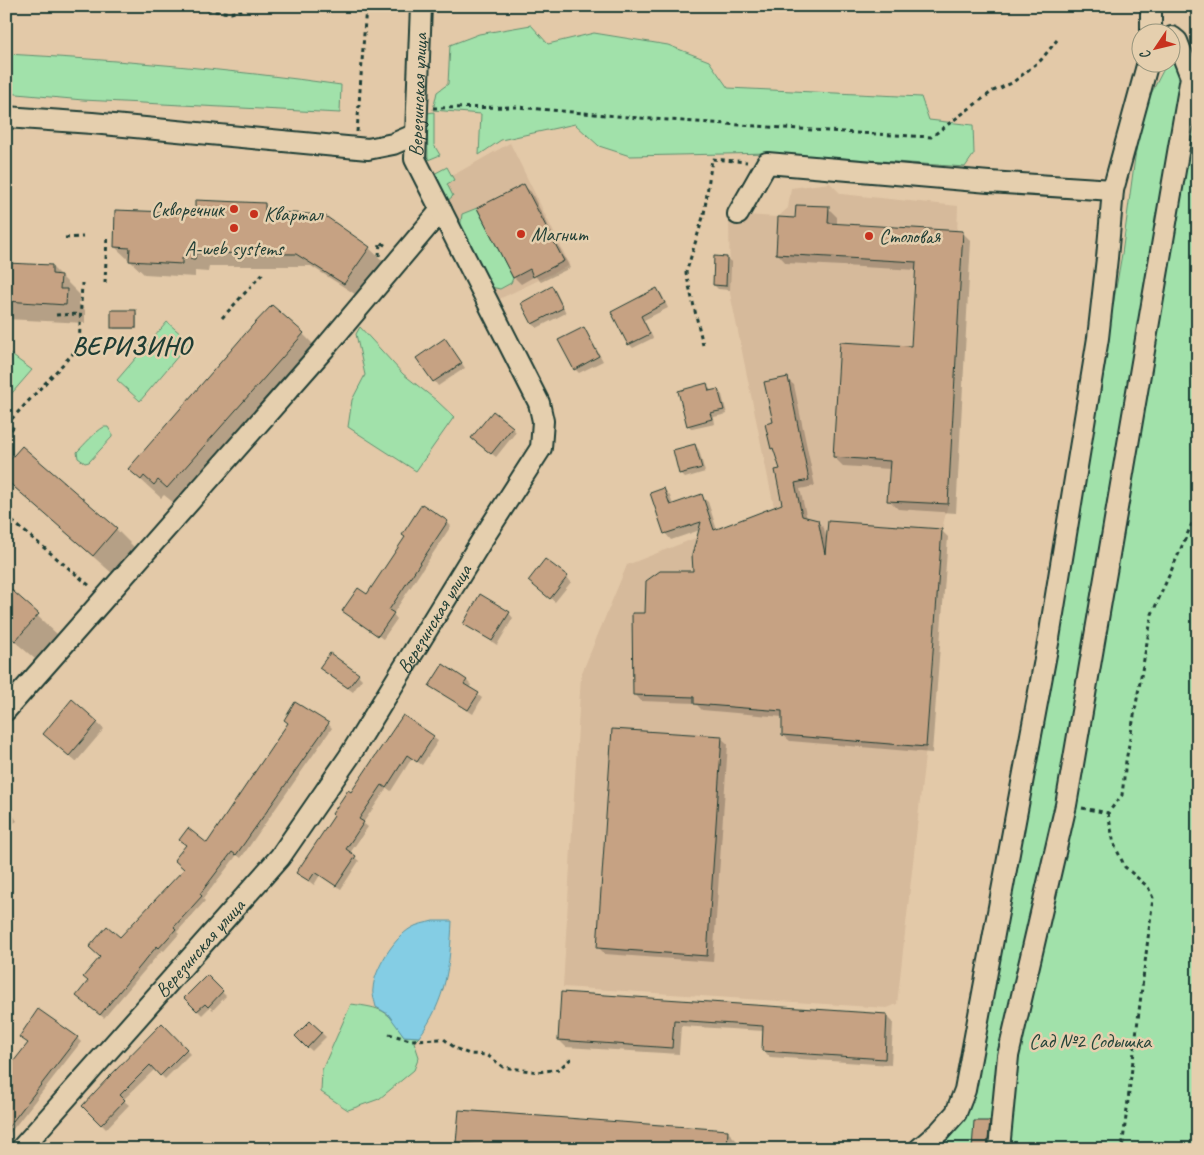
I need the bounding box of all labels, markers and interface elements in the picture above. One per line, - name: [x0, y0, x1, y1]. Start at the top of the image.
- north arrow: [1132, 22, 1182, 72]
- street label: Верезинская улица: [403, 31, 433, 157]
- text: С: [1136, 46, 1155, 63]
- place label: Скворечник: [151, 197, 226, 222]
- place label: Квартал: [264, 202, 325, 227]
- marker: Скворечник: [228, 203, 240, 215]
- marker: Квартал: [248, 208, 260, 220]
- marker: A-web systems: [228, 222, 240, 234]
- place label: Магнит: [531, 222, 589, 247]
- place label: Столовая: [879, 224, 941, 249]
- marker: Магнит: [515, 228, 527, 240]
- marker: Столовая: [863, 230, 875, 242]
- place label: A-web systems: [185, 236, 285, 261]
- district label: ВЕРИЗИНО: [72, 330, 194, 362]
- street label: Верезинская улица: [391, 558, 478, 678]
- street label: Верезинская улица: [149, 892, 252, 1003]
- park label: Сад №2 Содышка: [1029, 1029, 1152, 1054]

